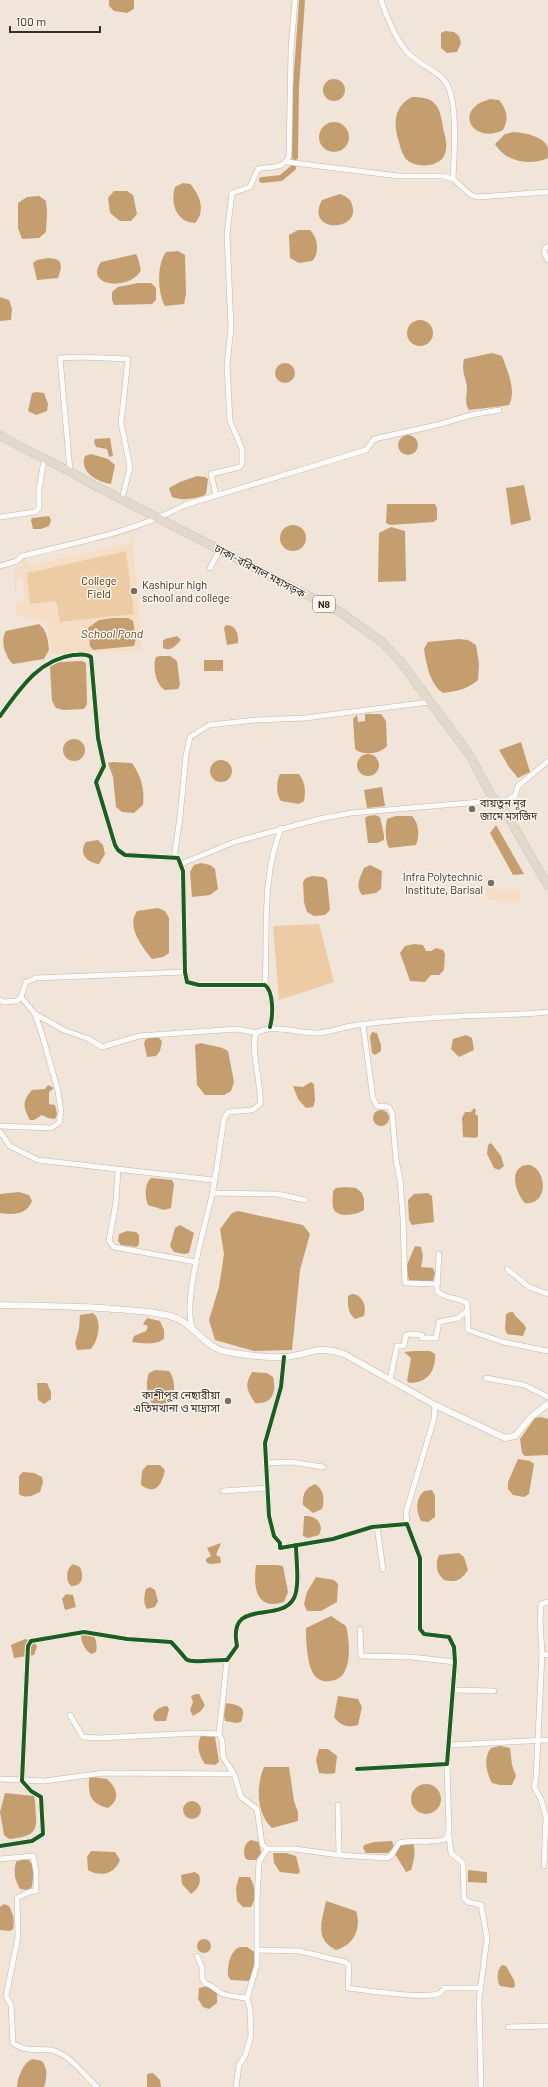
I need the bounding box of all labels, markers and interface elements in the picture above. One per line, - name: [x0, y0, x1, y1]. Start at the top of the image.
- scale bar: [10, 8, 100, 34]
- text: 100 m: [16, 14, 46, 28]
- street label: ঢাকা-বরিশাল মহাসড়ক: [212, 541, 308, 600]
- park label: College Field: [81, 574, 117, 600]
- place label: Kashipur high school and college: [142, 578, 230, 604]
- marker: Kashipur high school and college: [129, 586, 139, 596]
- road number: N8: [313, 596, 335, 612]
- water label: School Pond: [81, 626, 144, 640]
- place label: বায়তুন নূর জামে মসজিদ: [479, 796, 538, 822]
- marker: বায়তুন নূর জামে মসজিদ: [467, 804, 477, 814]
- place label: Infra Polytechnic Institute, Barisal: [403, 870, 483, 896]
- marker: Infra Polytechnic Institute, Barisal: [486, 878, 496, 888]
- place label: কাশীপুর নেছারীয়া এতিমখানা ও মাদ্রাসা: [133, 1388, 221, 1414]
- marker: কাশীপুর নেছারীয়া এতিমখানা ও মাদ্রাসা: [223, 1396, 233, 1406]

